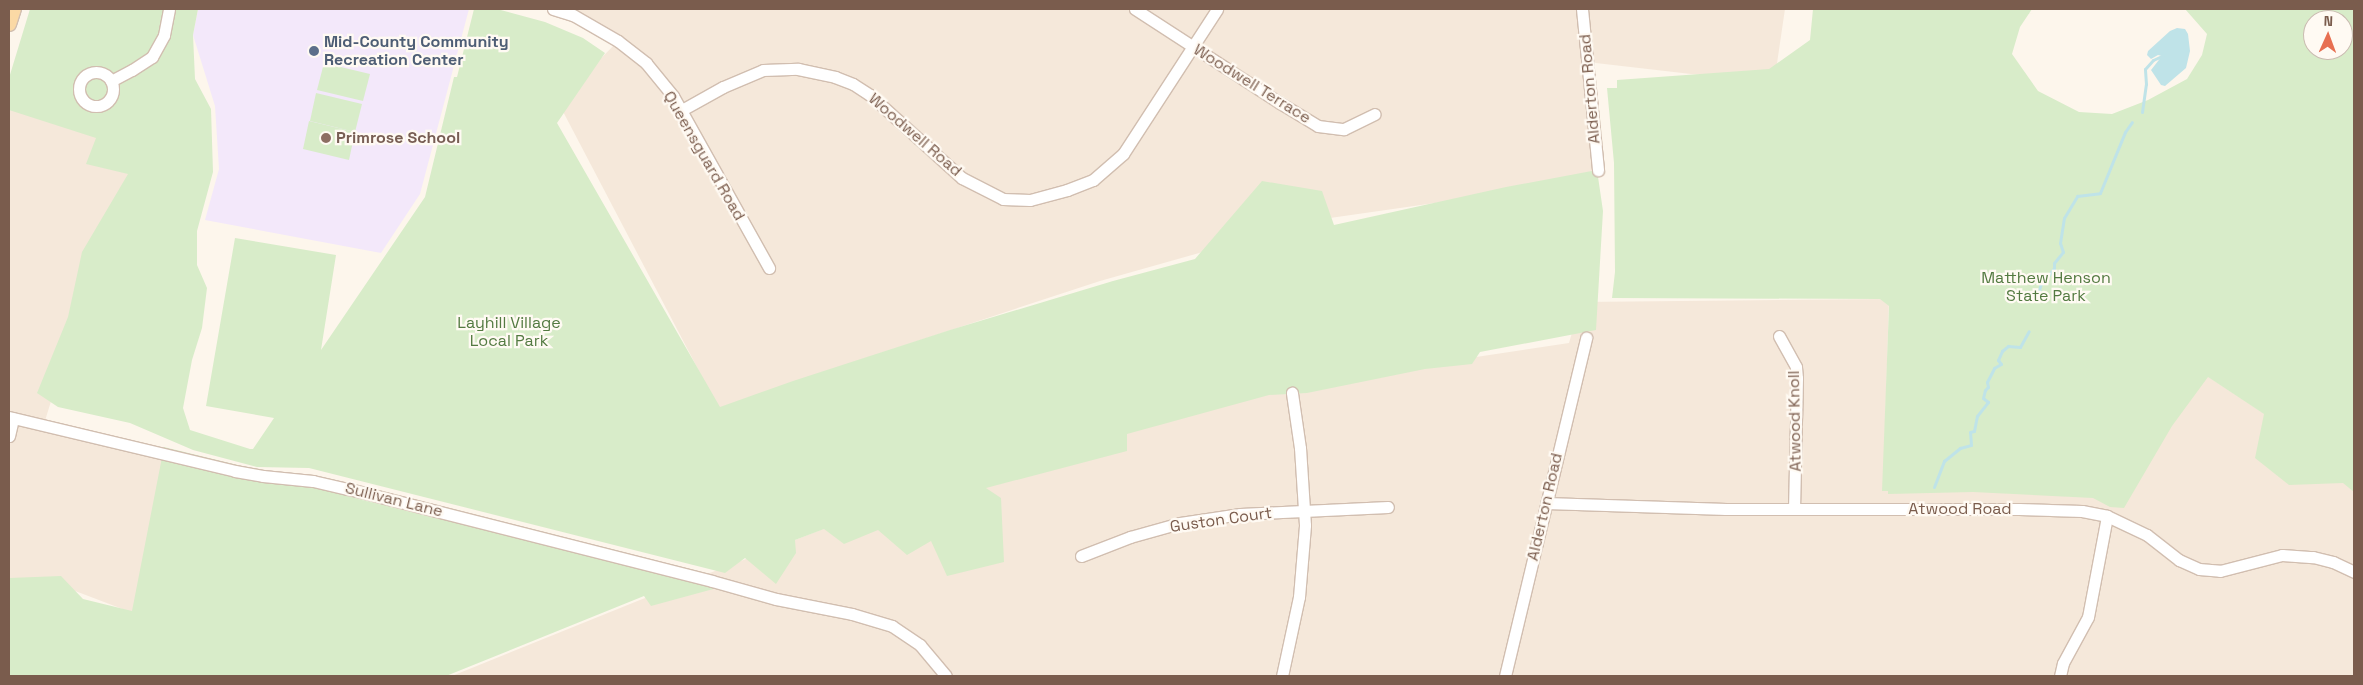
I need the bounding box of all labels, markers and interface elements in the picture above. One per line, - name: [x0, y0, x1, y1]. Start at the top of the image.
- north arrow: [2303, 10, 2353, 60]
- text: N: [2323, 12, 2333, 30]
- place label: Mid-County Community Recreation Center: [324, 32, 509, 70]
- street label: Alderton Road: [1576, 33, 1604, 145]
- street label: Woodwell Terrace: [1190, 40, 1314, 128]
- marker: Mid-County Community Recreation Center: [308, 45, 320, 57]
- street label: Queensguard Road: [659, 88, 749, 224]
- street label: Woodwell Road: [864, 89, 966, 181]
- place label: Primrose School: [336, 128, 460, 148]
- marker: Primrose School: [320, 132, 332, 144]
- park label: Matthew Henson State Park: [1981, 268, 2111, 306]
- park label: Layhill Village Local Park: [457, 313, 561, 351]
- street label: Atwood Knoll: [1785, 370, 1805, 472]
- street label: Alderton Road: [1523, 451, 1567, 563]
- street label: Sullivan Lane: [343, 479, 445, 521]
- street label: Atwood Road: [1908, 499, 2012, 519]
- street label: Guston Court: [1169, 503, 1273, 537]

